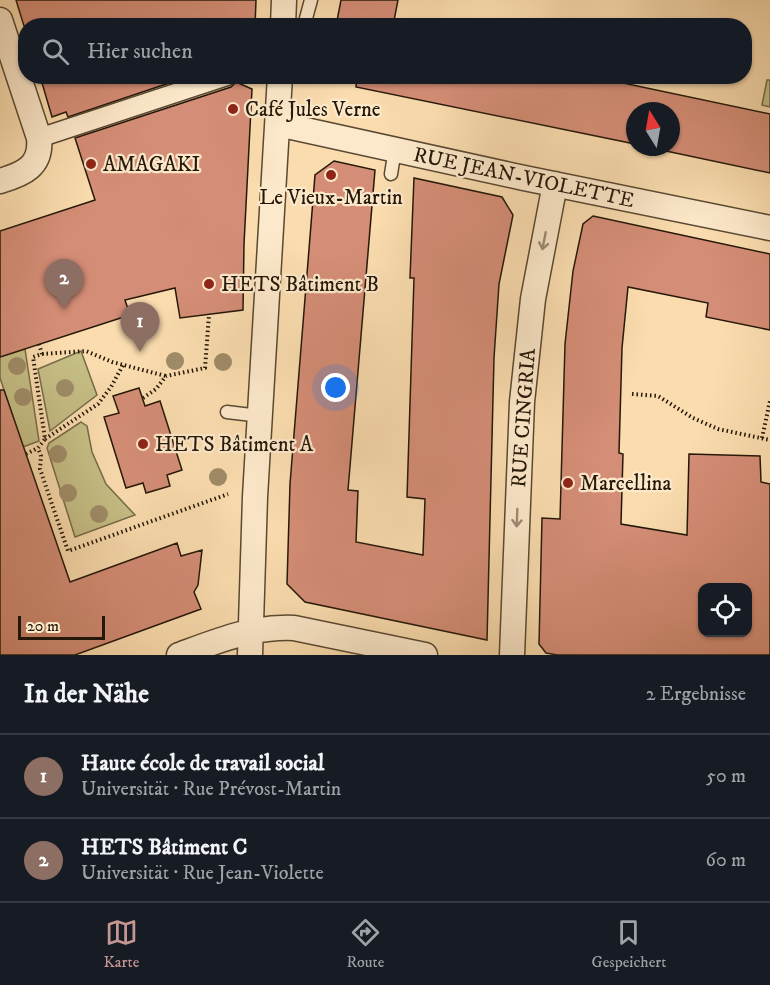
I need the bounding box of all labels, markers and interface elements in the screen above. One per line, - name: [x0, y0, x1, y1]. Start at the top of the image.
- search box: [18, 18, 752, 84]
- icon: search: [39, 35, 72, 68]
- text: Hier suchen: [87, 38, 193, 65]
- place label: Café Jules Verne: [245, 97, 381, 123]
- marker: Café Jules Verne: [226, 102, 240, 116]
- north arrow: [626, 102, 680, 156]
- street label: RUE JEAN-VIOLETTE: [411, 142, 637, 214]
- place label: AMAGAKI: [103, 152, 200, 178]
- marker: AMAGAKI: [84, 157, 98, 171]
- marker: Le Vieux-Martin: [324, 168, 338, 182]
- place label: Le Vieux-Martin: [259, 185, 403, 211]
- one-way arrow: [538, 231, 549, 250]
- pin: 2: [44, 260, 84, 309]
- place label: HETS Bâtiment B: [221, 272, 379, 298]
- marker: HETS Bâtiment B: [202, 277, 216, 291]
- pin: 1: [120, 302, 160, 352]
- street label: RUE CINGRIA: [506, 347, 542, 489]
- your location: [321, 373, 350, 402]
- place label: HETS Bâtiment A: [155, 432, 314, 458]
- marker: HETS Bâtiment A: [136, 437, 150, 451]
- place label: Marcellina: [580, 471, 672, 497]
- marker: Marcellina: [561, 476, 575, 490]
- one-way arrow: [512, 508, 523, 528]
- map controls: [698, 583, 752, 637]
- button: locate: [698, 583, 752, 637]
- scale bar: [18, 613, 105, 640]
- text: 20 m: [27, 616, 59, 636]
- text: In der Nähe: [24, 678, 149, 711]
- text: 2 Ergebnisse: [646, 682, 746, 707]
- text: Haute école de travail social: [81, 750, 324, 777]
- text: 1: [40, 764, 47, 789]
- text: 50 m: [706, 764, 746, 789]
- text: Universität · Rue Prévost-Martin: [81, 777, 341, 802]
- text: HETS Bâtiment C: [81, 834, 247, 861]
- text: 2: [39, 848, 48, 873]
- text: 60 m: [706, 848, 746, 873]
- text: Universität · Rue Jean-Violette: [81, 861, 324, 886]
- tab: Karte: [104, 916, 139, 972]
- tab: Route: [347, 916, 384, 972]
- tab: Gespeichert: [592, 916, 666, 972]

